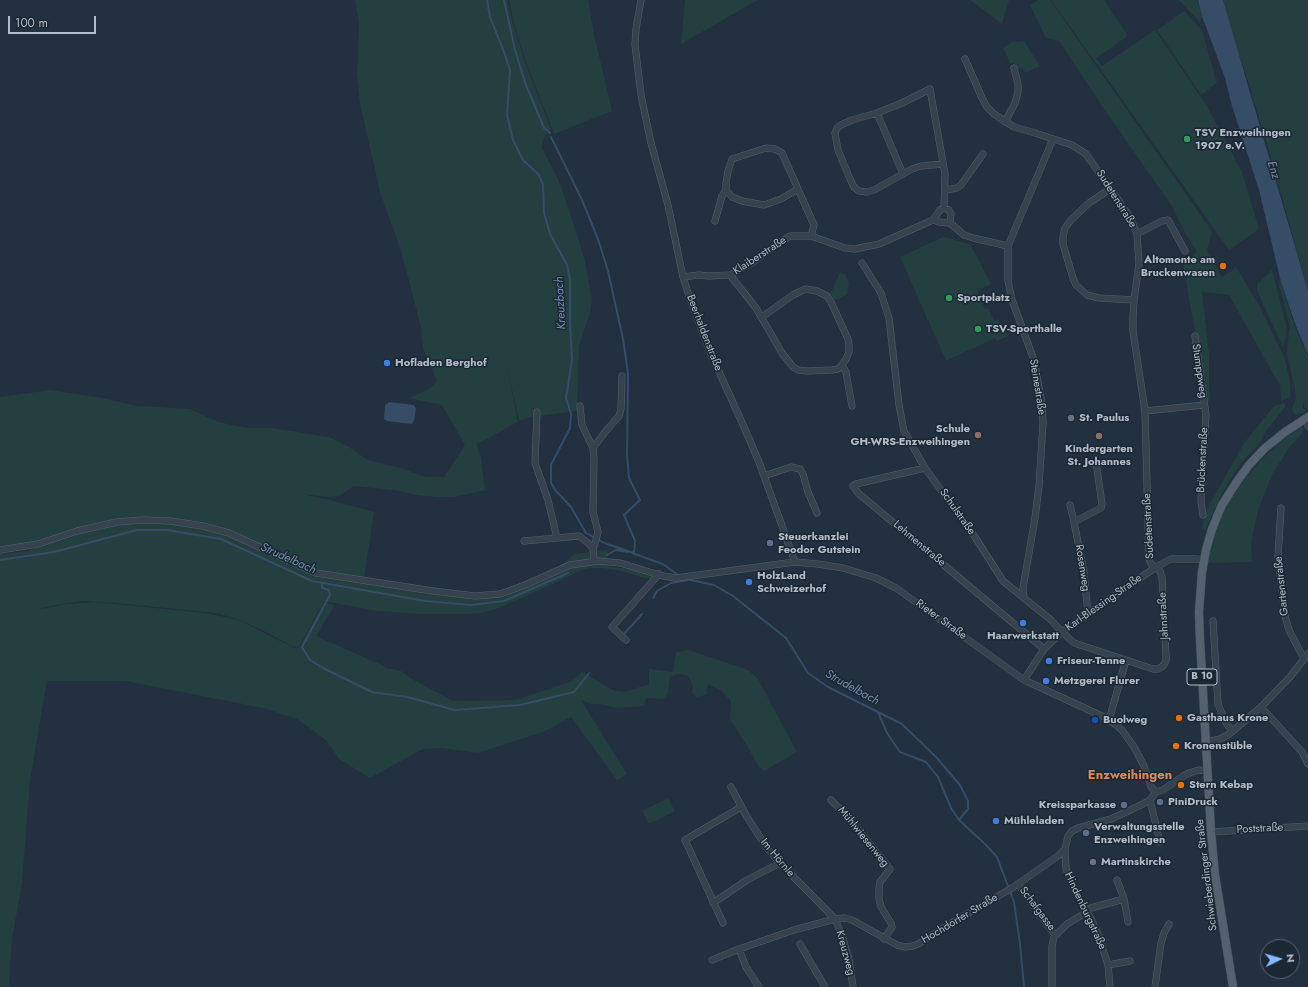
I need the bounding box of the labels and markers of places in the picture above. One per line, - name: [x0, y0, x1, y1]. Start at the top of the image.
- place label: TSV Enzweihingen 1907 e.V.: [1195, 126, 1291, 152]
- marker: TSV Enzweihingen 1907 e.V.: [1182, 134, 1192, 144]
- place label: Altomonte am Bruckenwasen: [1141, 253, 1215, 279]
- marker: Altomonte am Bruckenwasen: [1218, 261, 1228, 271]
- place label: Sportplatz: [957, 291, 1010, 305]
- marker: Sportplatz: [944, 293, 954, 303]
- place label: TSV-Sporthalle: [986, 322, 1062, 336]
- marker: TSV-Sporthalle: [973, 324, 983, 334]
- place label: Hofladen Berghof: [395, 356, 487, 370]
- marker: Hofladen Berghof: [382, 358, 392, 368]
- place label: St. Paulus: [1079, 411, 1129, 425]
- marker: St. Paulus: [1066, 413, 1076, 423]
- place label: Schule GH-WRS-Enzweihingen: [850, 422, 970, 448]
- marker: Schule GH-WRS-Enzweihingen: [973, 430, 983, 440]
- marker: Kindergarten St. Johannes: [1094, 431, 1104, 441]
- place label: Kindergarten St. Johannes: [1065, 442, 1133, 468]
- place label: Steuerkanzlei Feodor Gutstein: [778, 530, 861, 556]
- marker: Steuerkanzlei Feodor Gutstein: [765, 538, 775, 548]
- place label: HolzLand Schweizerhof: [757, 569, 826, 595]
- marker: HolzLand Schweizerhof: [744, 577, 754, 587]
- marker: Haarwerkstatt: [1018, 618, 1028, 628]
- place label: Haarwerkstatt: [987, 629, 1059, 643]
- place label: Friseur-Tenne: [1057, 654, 1125, 668]
- marker: Friseur-Tenne: [1044, 656, 1054, 666]
- place label: Metzgerei Flurer: [1054, 674, 1140, 688]
- marker: Metzgerei Flurer: [1041, 676, 1051, 686]
- place label: Gasthaus Krone: [1187, 711, 1268, 725]
- place label: Buolweg: [1103, 713, 1147, 727]
- marker: Gasthaus Krone: [1174, 713, 1184, 723]
- marker: Buolweg: [1090, 715, 1100, 725]
- place label: Kronenstüble: [1184, 739, 1252, 753]
- marker: Kronenstüble: [1171, 741, 1181, 751]
- place label: Stern Kebap: [1189, 778, 1253, 792]
- marker: Stern Kebap: [1176, 780, 1186, 790]
- place label: PiniDruck: [1168, 795, 1218, 809]
- marker: PiniDruck: [1155, 797, 1165, 807]
- place label: Kreissparkasse: [1039, 798, 1116, 812]
- marker: Kreissparkasse: [1119, 800, 1129, 810]
- place label: Mühleladen: [1004, 814, 1064, 828]
- marker: Mühleladen: [991, 816, 1001, 826]
- place label: Verwaltungsstelle Enzweihingen: [1094, 820, 1185, 846]
- marker: Verwaltungsstelle Enzweihingen: [1081, 828, 1091, 838]
- place label: Martinskirche: [1101, 855, 1171, 869]
- marker: Martinskirche: [1088, 857, 1098, 867]

